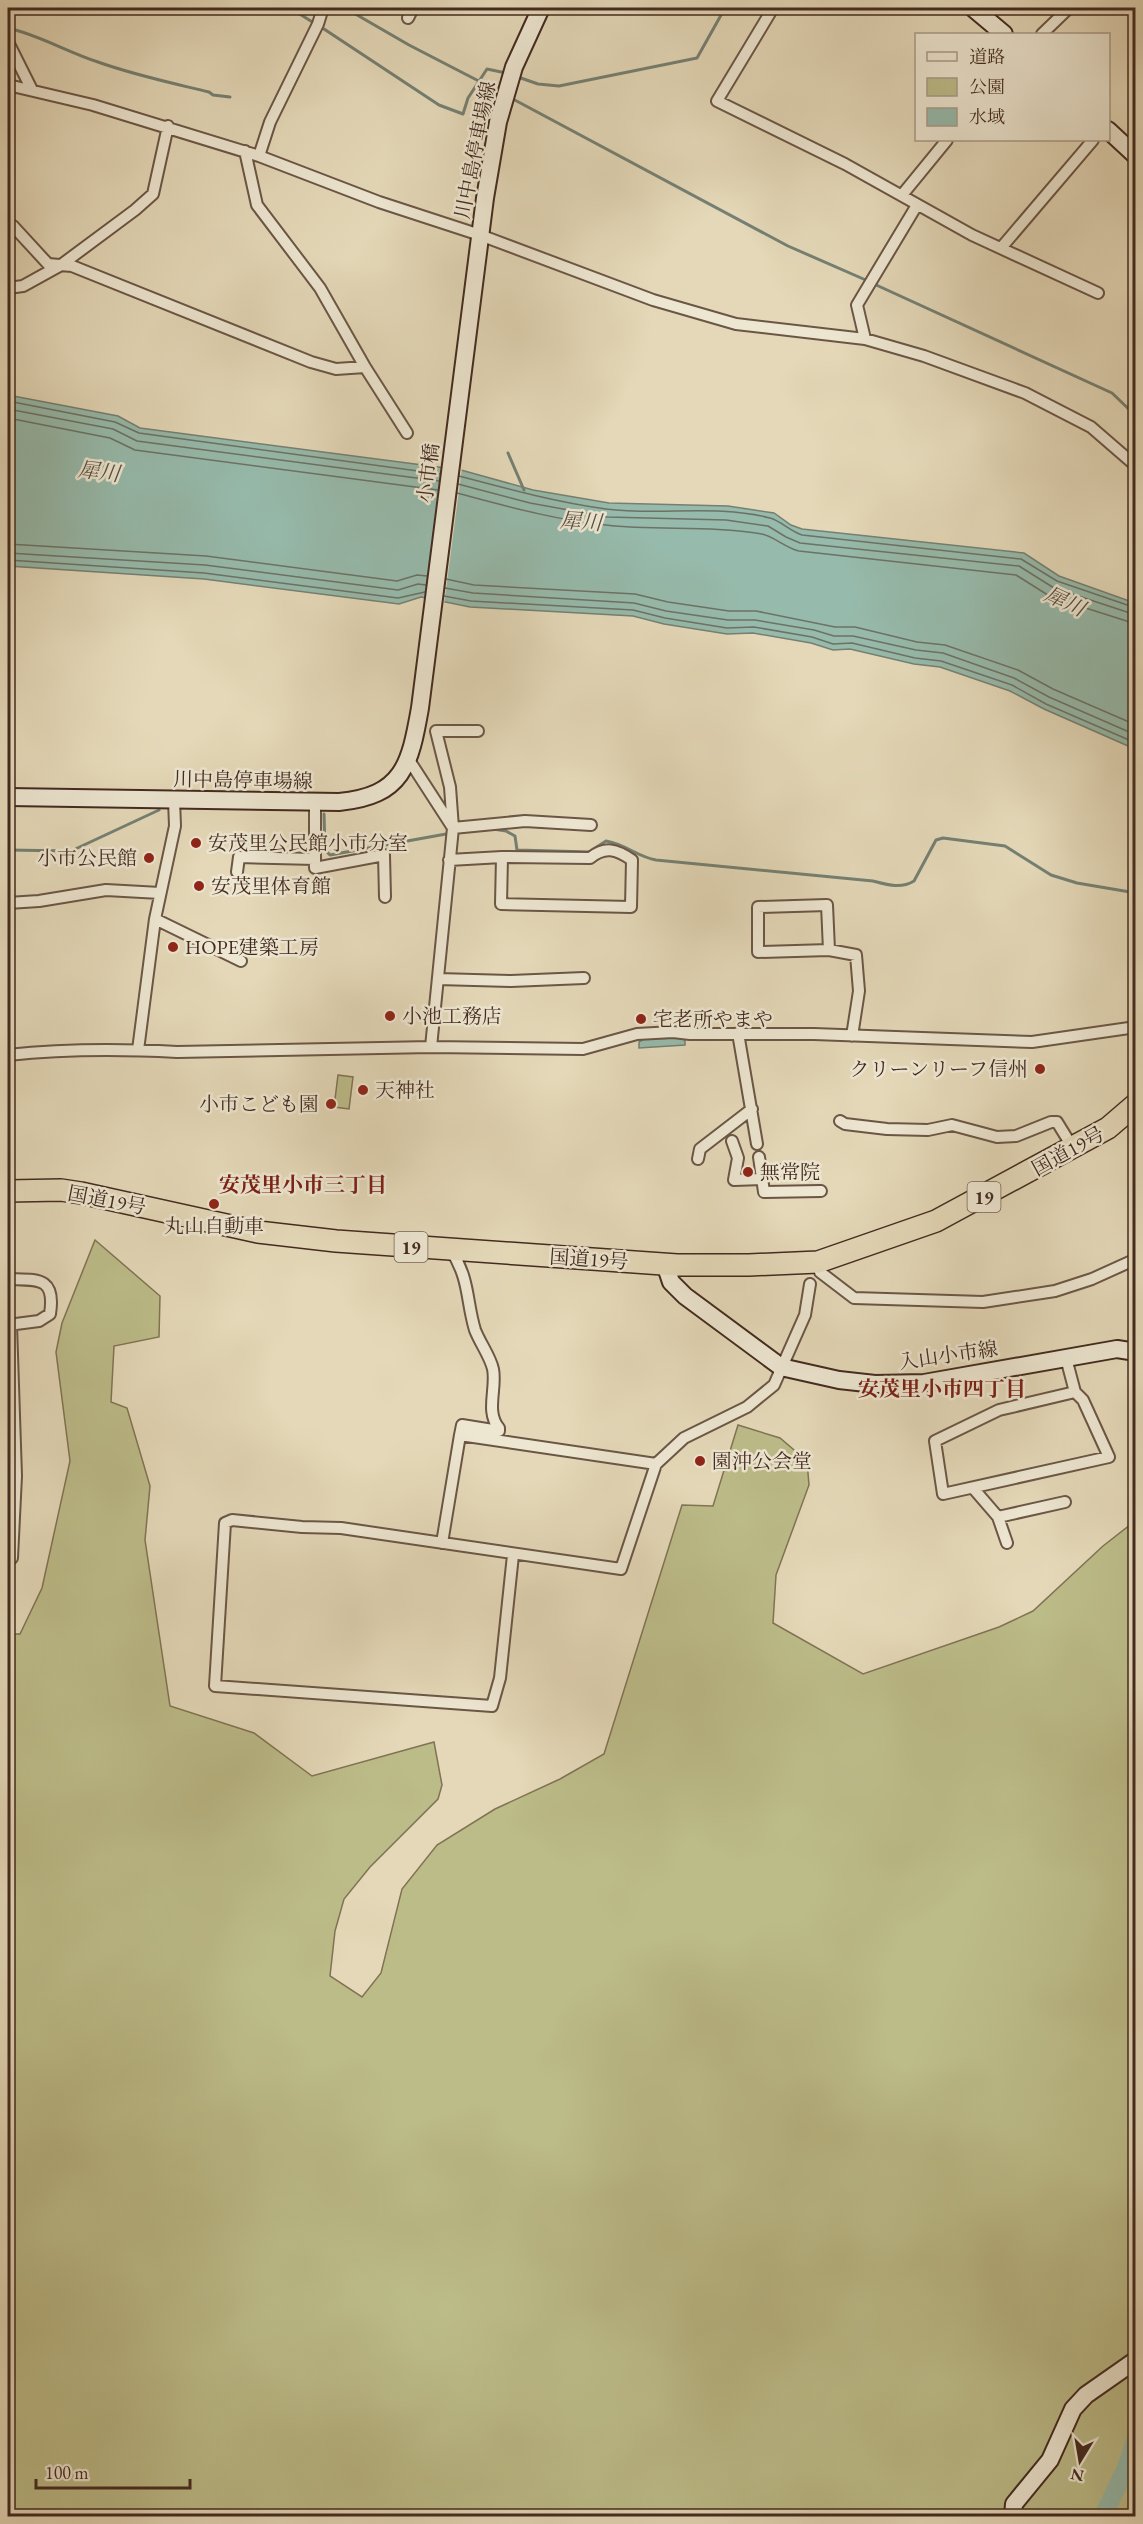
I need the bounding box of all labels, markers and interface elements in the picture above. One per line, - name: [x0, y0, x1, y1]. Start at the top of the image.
- legend: [915, 33, 1110, 141]
- text: 道路: [969, 45, 1005, 68]
- text: 公園: [969, 75, 1005, 98]
- street label: 川中島停車場線: [449, 79, 501, 221]
- text: 水域: [969, 105, 1005, 128]
- street label: 小市橋: [411, 442, 445, 504]
- water label: 犀川: [77, 455, 123, 487]
- water label: 犀川: [559, 506, 605, 536]
- water label: 犀川: [1040, 580, 1092, 623]
- street label: 川中島停車場線: [173, 766, 313, 794]
- place label: 安茂里公民館小市分室: [208, 830, 408, 856]
- marker: 安茂里公民館小市分室: [189, 836, 203, 850]
- place label: 小市公民館: [37, 845, 137, 871]
- marker: 小市公民館: [142, 851, 156, 865]
- place label: 安茂里体育館: [211, 873, 331, 899]
- marker: 安茂里体育館: [192, 879, 206, 893]
- place label: HOPE建築工房: [185, 934, 319, 960]
- marker: HOPE建築工房: [166, 940, 180, 954]
- place label: 小池工務店: [402, 1003, 502, 1029]
- place label: 宅老所やまや: [653, 1006, 773, 1032]
- marker: 小池工務店: [383, 1009, 397, 1023]
- marker: 宅老所やまや: [634, 1012, 648, 1026]
- place label: クリーンリーフ信州: [849, 1056, 1028, 1082]
- marker: クリーンリーフ信州: [1033, 1062, 1047, 1076]
- place label: 天神社: [375, 1077, 435, 1103]
- marker: 天神社: [356, 1083, 370, 1097]
- place label: 小市こども園: [199, 1091, 319, 1117]
- marker: 小市こども園: [324, 1097, 338, 1111]
- street label: 国道19号: [1027, 1120, 1109, 1182]
- place label: 無常院: [760, 1159, 820, 1185]
- marker: 無常院: [741, 1165, 755, 1179]
- district label: 安茂里小市三丁目: [219, 1171, 387, 1198]
- street label: 国道19号: [66, 1180, 148, 1220]
- road number: 19: [968, 1182, 1000, 1212]
- marker: 丸山自動車: [207, 1197, 221, 1211]
- place label: 丸山自動車: [164, 1213, 264, 1239]
- road number: 19: [394, 1232, 428, 1262]
- street label: 国道19号: [549, 1243, 629, 1275]
- street label: 入山小市線: [897, 1335, 999, 1375]
- district label: 安茂里小市四丁目: [858, 1375, 1026, 1402]
- place label: 園沖公会堂: [712, 1448, 812, 1474]
- marker: 園沖公会堂: [693, 1454, 707, 1468]
- north arrow: [1050, 2431, 1110, 2491]
- scale bar: [36, 2452, 190, 2490]
- text: 100 m: [45, 2461, 89, 2484]
- text: N: [1069, 2464, 1086, 2487]

